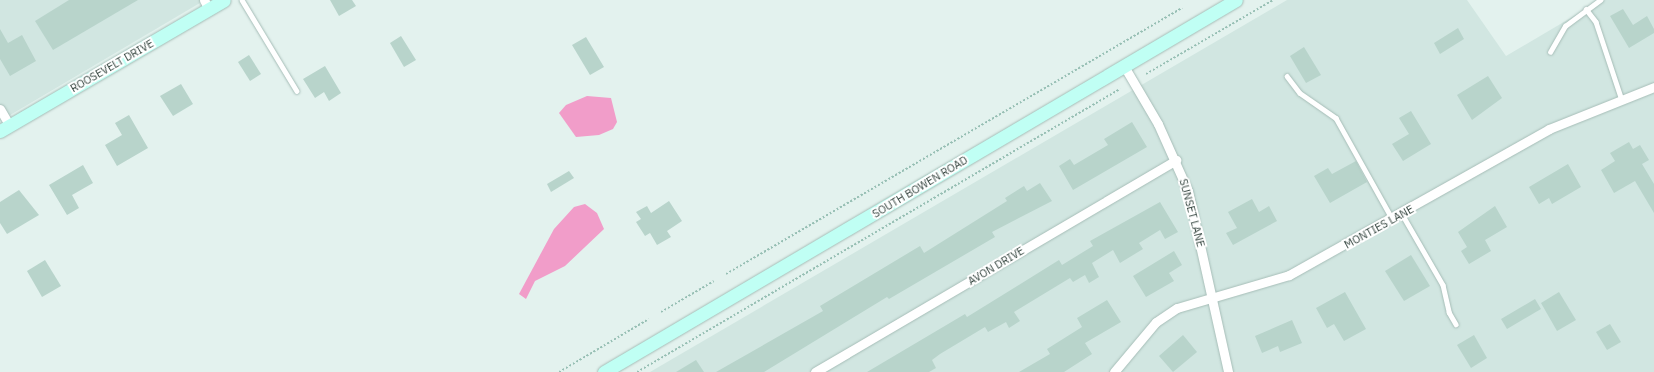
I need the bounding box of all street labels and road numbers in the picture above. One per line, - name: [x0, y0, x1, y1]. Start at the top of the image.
- street label: ROOSEVELT DRIVE: [68, 37, 156, 95]
- street label: SOUTH BOWEN ROAD: [870, 153, 970, 221]
- street label: SUNSET LANE: [1177, 177, 1207, 249]
- street label: MONTIES LANE: [1342, 202, 1416, 252]
- street label: AVON DRIVE: [965, 244, 1027, 288]

